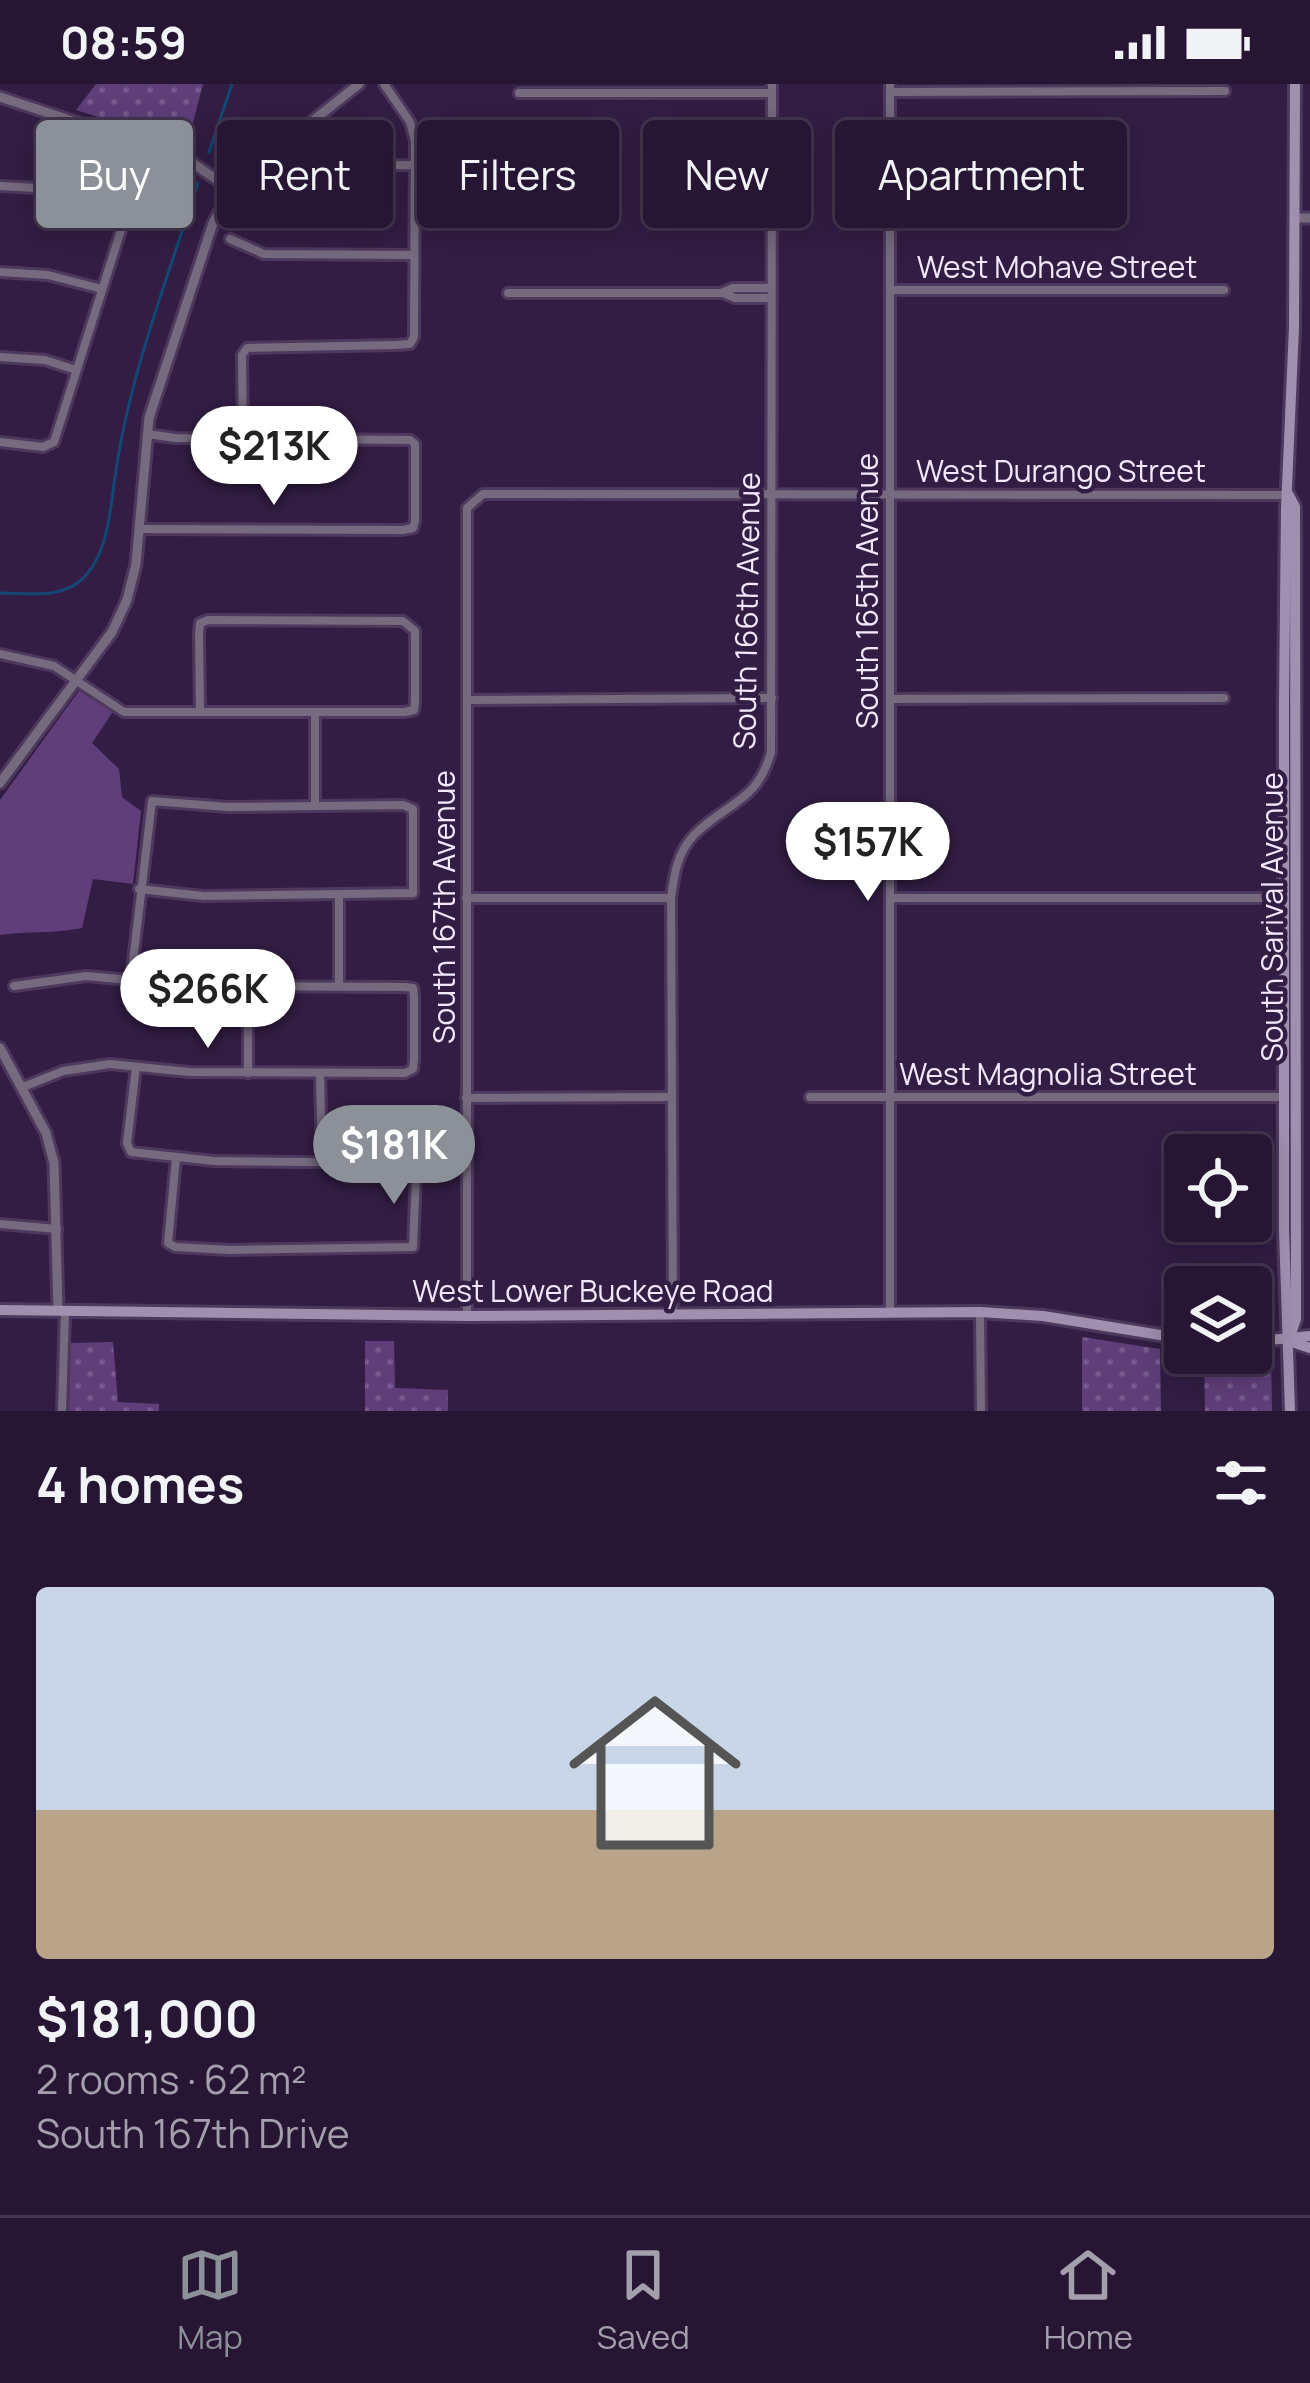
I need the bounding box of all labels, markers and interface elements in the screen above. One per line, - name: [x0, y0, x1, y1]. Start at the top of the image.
- text: 08:59: [60, 11, 187, 73]
- chip: Buy: [36, 120, 193, 228]
- chip: Rent: [217, 120, 393, 228]
- chip: Filters: [417, 120, 619, 228]
- chip: New: [643, 120, 811, 228]
- chip: Apartment: [835, 120, 1127, 228]
- street label: West Mohave Street: [917, 246, 1197, 287]
- pin: $213K: [190, 406, 358, 508]
- text: $213K: [218, 418, 330, 472]
- street label: West Durango Street: [916, 450, 1206, 491]
- street label: South 165th Avenue: [846, 453, 887, 729]
- street label: South 166th Avenue: [723, 472, 769, 750]
- street label: South 167th Avenue: [423, 770, 464, 1044]
- street label: South Sarival Avenue: [1251, 772, 1292, 1062]
- pin: $157K: [784, 802, 952, 904]
- text: $157K: [813, 814, 923, 868]
- pin: $266K: [124, 949, 292, 1051]
- text: $266K: [147, 961, 269, 1015]
- street label: West Magnolia Street: [899, 1053, 1197, 1094]
- pin: $181K: [310, 1105, 478, 1207]
- text: $181K: [340, 1117, 448, 1171]
- map controls: [1164, 1134, 1272, 1374]
- button: locate: [1164, 1134, 1272, 1242]
- button: layers: [1164, 1266, 1272, 1374]
- street label: West Lower Buckeye Road: [412, 1270, 774, 1311]
- text: 4 homes: [36, 1449, 244, 1518]
- icon: filters: [1208, 1450, 1274, 1516]
- icon: home: [547, 1665, 763, 1881]
- text: $181,000: [36, 1983, 258, 2052]
- text: 2 rooms · 62 m²: [36, 2052, 307, 2106]
- text: South 167th Drive: [36, 2106, 350, 2160]
- tab: Map: [177, 2242, 243, 2359]
- tab: Saved: [597, 2242, 690, 2359]
- tab: Home: [1044, 2242, 1133, 2359]

